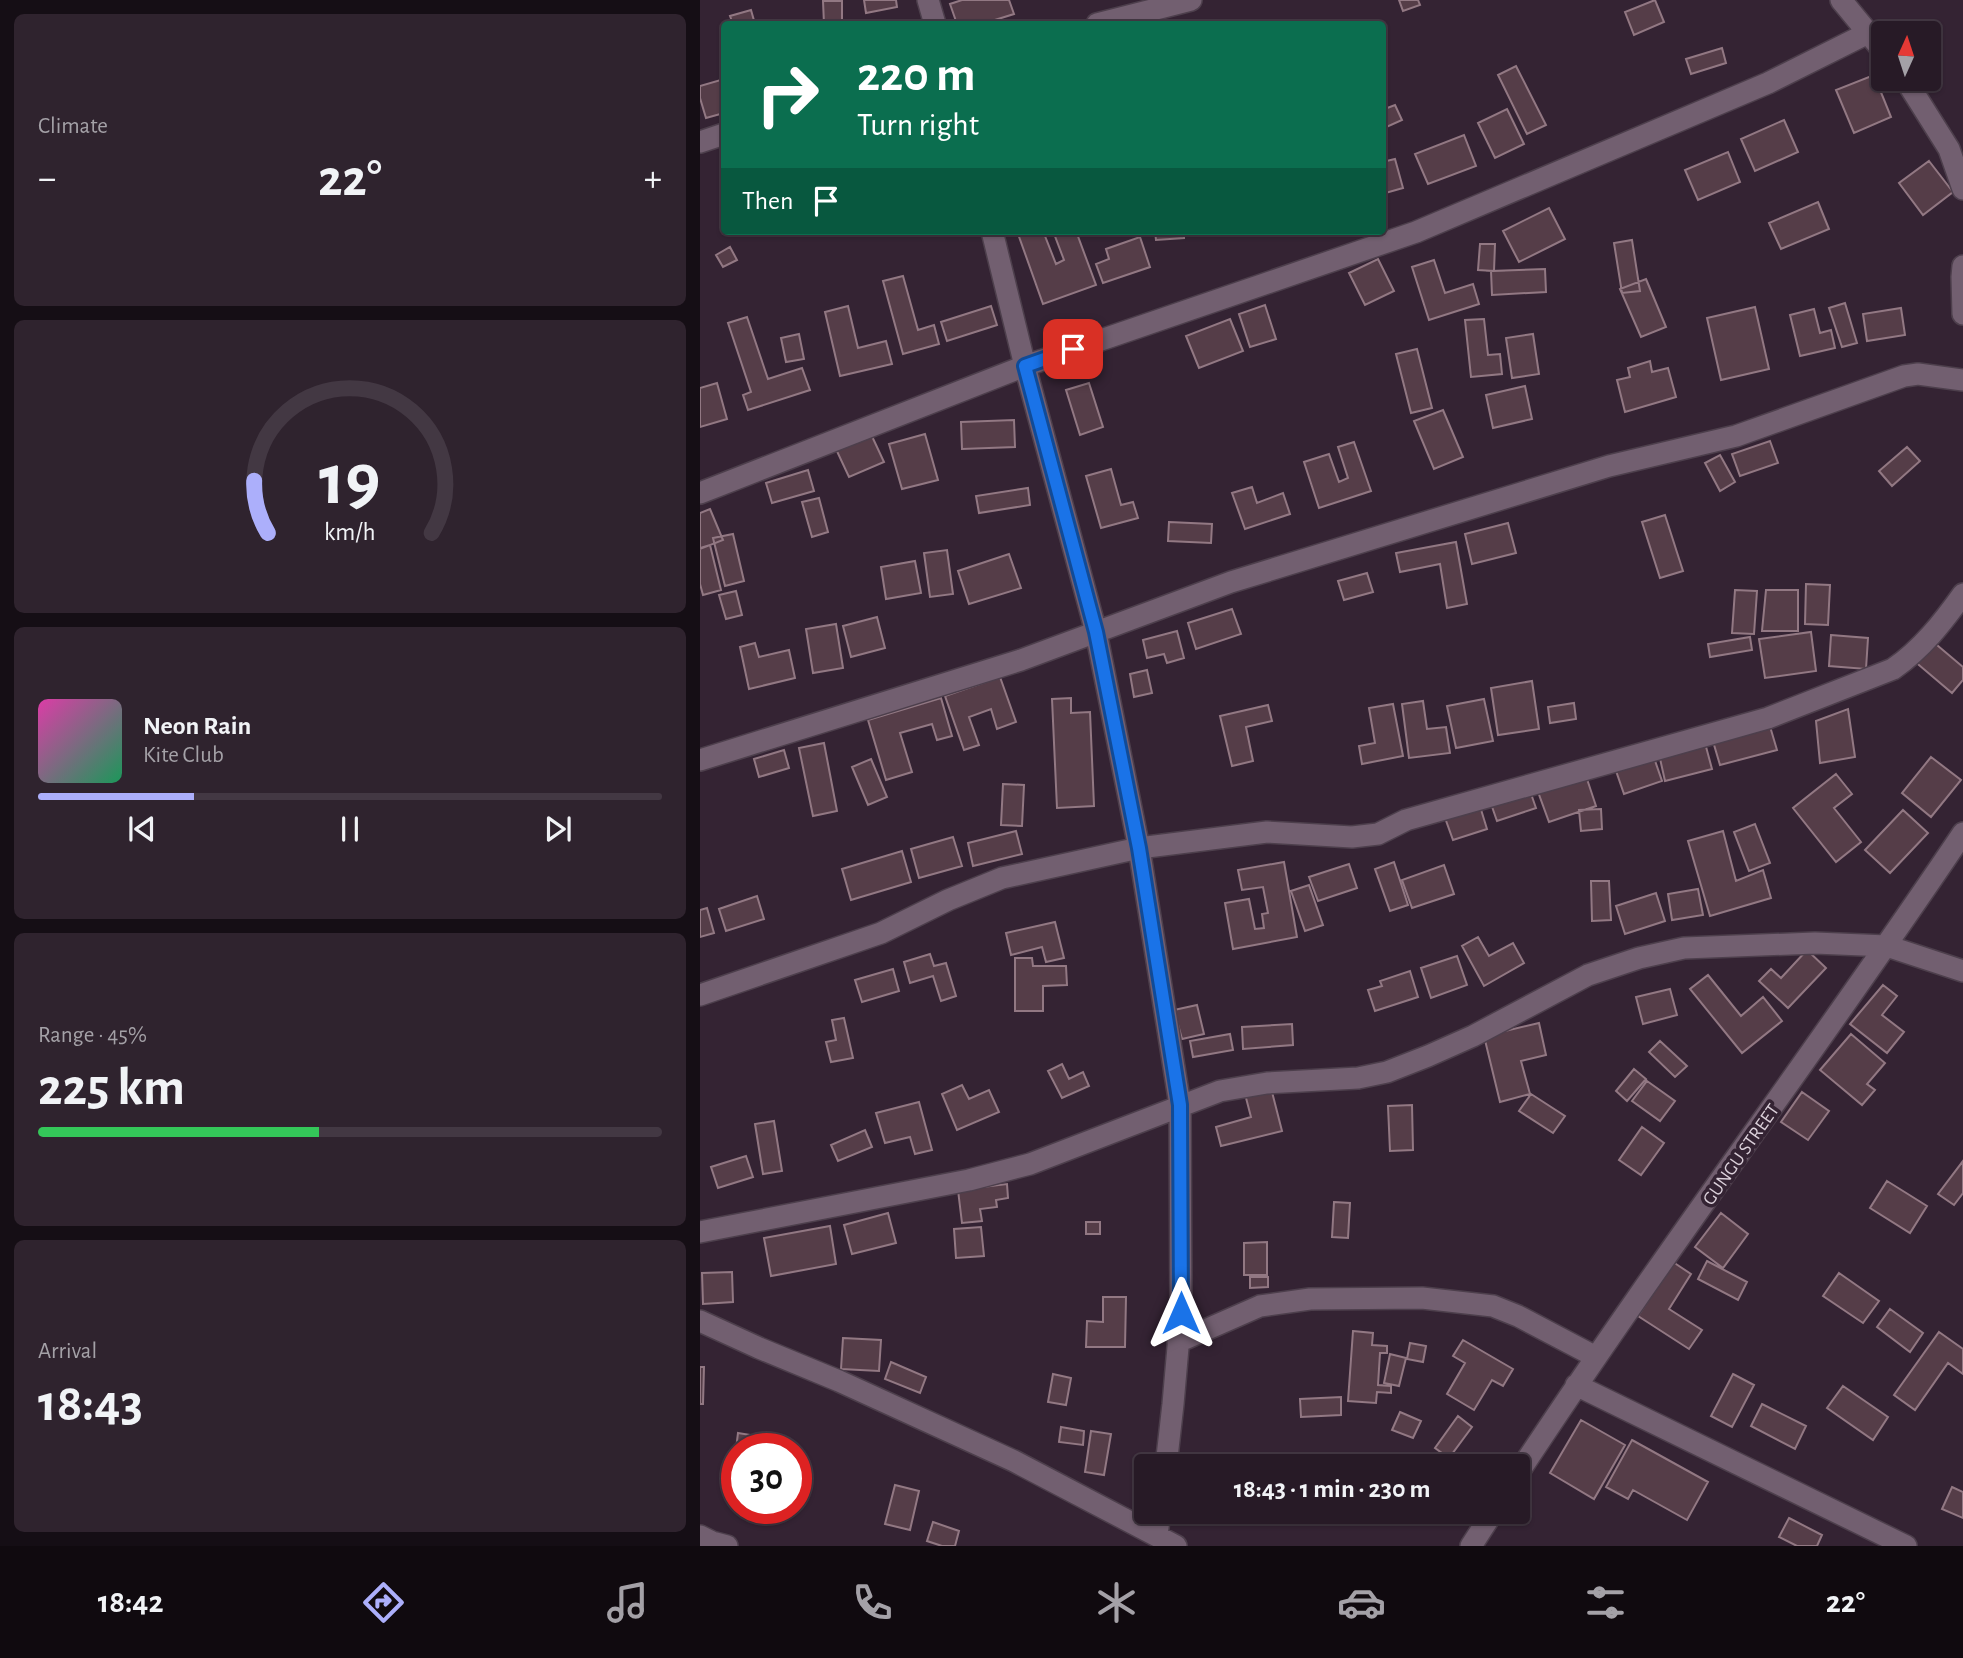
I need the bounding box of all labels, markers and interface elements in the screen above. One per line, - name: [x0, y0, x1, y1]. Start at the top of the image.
- north arrow: [1871, 21, 1941, 91]
- map controls: [1871, 21, 1941, 91]
- icon: right: [742, 49, 833, 140]
- text: 220 m: [857, 51, 976, 100]
- text: Turn right: [857, 109, 979, 141]
- text: Climate: [38, 115, 108, 138]
- text: 22°: [318, 153, 382, 205]
- text: −: [38, 160, 56, 198]
- text: +: [644, 160, 662, 198]
- icon: arrive: [807, 182, 845, 220]
- text: Then: [742, 188, 793, 214]
- pin: [1043, 319, 1103, 379]
- icon: arrive: [1054, 330, 1092, 368]
- text: 19: [319, 445, 381, 518]
- text: km/h: [324, 519, 376, 544]
- text: Neon Rain: [143, 713, 251, 739]
- text: Kite Club: [143, 744, 224, 767]
- icon: previous: [123, 810, 161, 848]
- icon: pause: [331, 810, 369, 848]
- icon: next: [539, 810, 577, 848]
- text: Range · 45%: [38, 1024, 147, 1047]
- text: 225 km: [38, 1062, 185, 1114]
- street label: GUNGU STREET: [1699, 1101, 1783, 1209]
- position arrow: [1144, 1276, 1218, 1350]
- text: Arrival: [38, 1340, 97, 1363]
- text: 18:43: [38, 1378, 143, 1430]
- speed limit sign: 30: [721, 1433, 812, 1524]
- text: 18:43 · 1 min · 230 m: [1234, 1476, 1430, 1502]
- icon: directions: [359, 1578, 408, 1627]
- icon: music: [603, 1578, 652, 1627]
- icon: phone: [848, 1578, 897, 1627]
- icon: climate: [1092, 1578, 1141, 1627]
- icon: car: [1337, 1578, 1386, 1627]
- icon: filters: [1581, 1578, 1630, 1627]
- text: 18:42: [98, 1586, 164, 1618]
- text: 22°: [1826, 1586, 1865, 1618]

